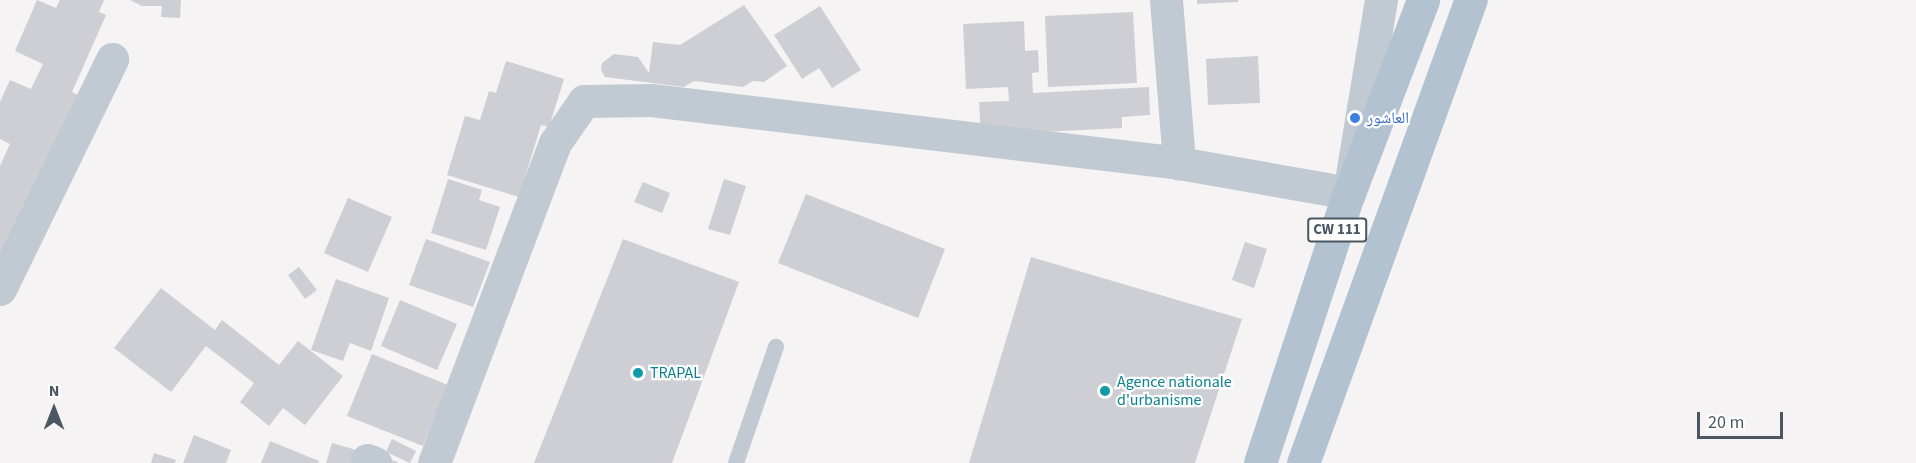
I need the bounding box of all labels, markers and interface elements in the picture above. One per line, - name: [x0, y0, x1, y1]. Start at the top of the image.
- place label: العاشور: [1367, 108, 1409, 128]
- marker: العاشور: [1348, 111, 1362, 125]
- road number: CW 111: [1307, 218, 1367, 242]
- place label: TRAPAL: [650, 363, 701, 383]
- marker: TRAPAL: [631, 366, 645, 380]
- place label: Agence nationale d'urbanisme: [1117, 372, 1232, 410]
- north arrow: [24, 379, 84, 439]
- text: N: [49, 380, 59, 402]
- marker: Agence nationale d'urbanisme: [1098, 384, 1112, 398]
- scale bar: [1700, 400, 1786, 438]
- text: 20 m: [1708, 410, 1744, 435]

